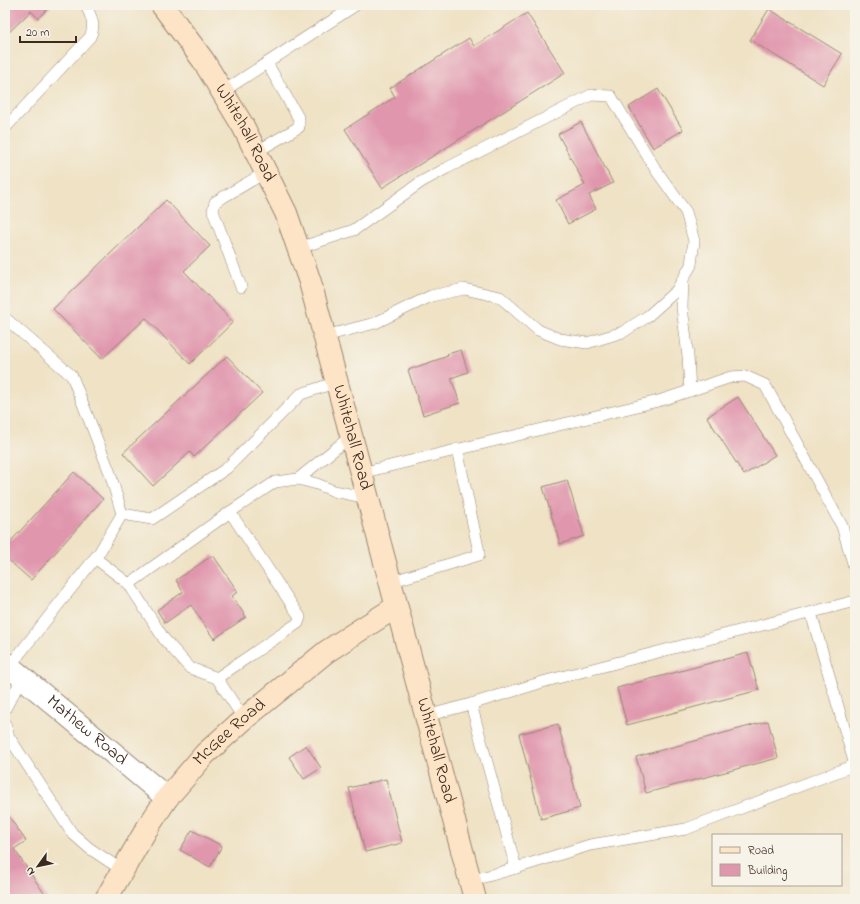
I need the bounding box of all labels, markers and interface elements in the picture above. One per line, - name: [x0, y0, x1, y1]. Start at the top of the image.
- scale bar: [20, 18, 76, 44]
- text: 20 m: [26, 24, 49, 42]
- street label: Whitehall Road: [208, 79, 282, 187]
- street label: Whitehall Road: [325, 382, 378, 493]
- street label: Mathew Road: [40, 689, 133, 773]
- street label: McGee Road: [187, 693, 272, 772]
- street label: Whitehall Road: [409, 695, 462, 806]
- legend: [712, 834, 842, 886]
- text: Road: [748, 842, 774, 860]
- north arrow: [18, 846, 58, 886]
- text: Building: [747, 862, 787, 881]
- text: N: [22, 863, 39, 878]

